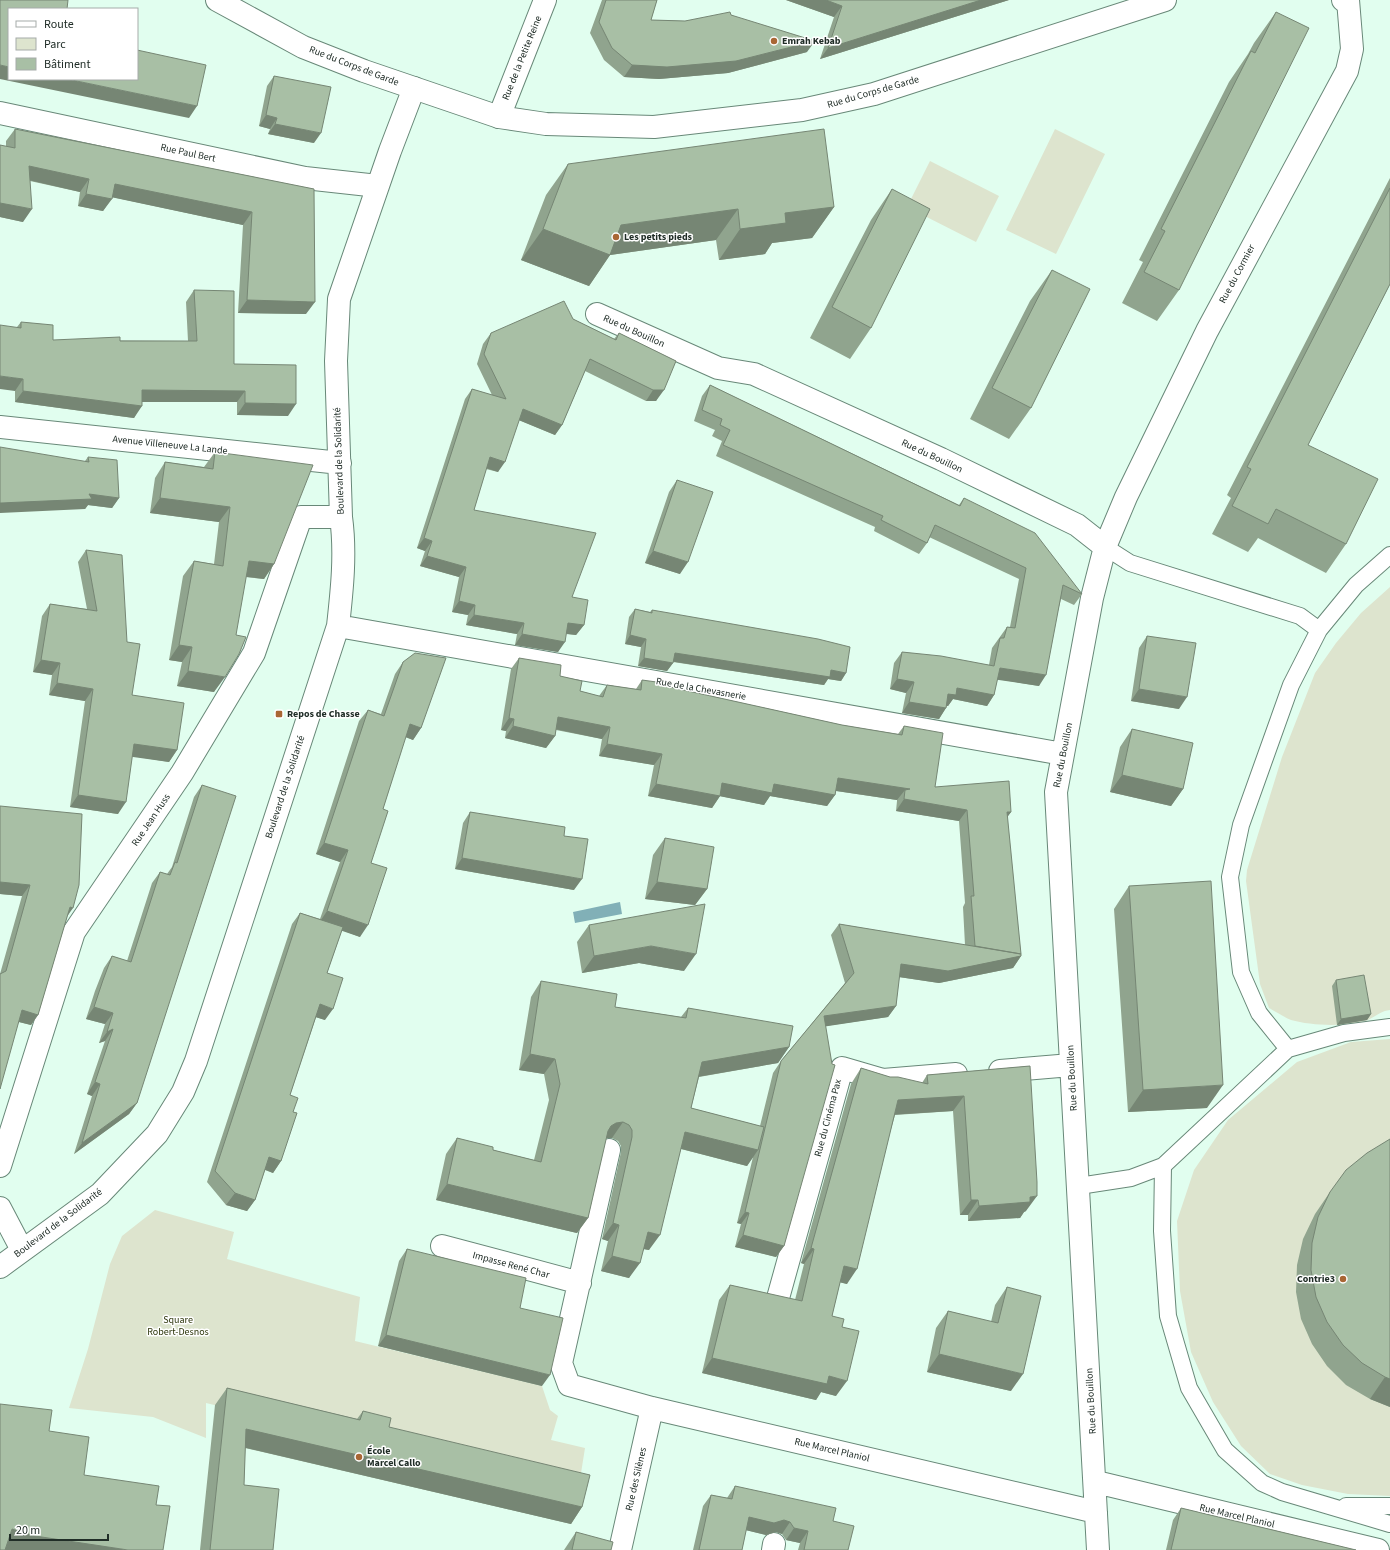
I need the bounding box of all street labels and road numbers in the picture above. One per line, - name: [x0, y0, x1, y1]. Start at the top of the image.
- street label: Rue de la Petite Reine: [499, 14, 545, 102]
- street label: Rue du Corps de Garde: [307, 42, 401, 90]
- street label: Rue du Corps de Garde: [825, 72, 921, 112]
- street label: Rue Paul Bert: [159, 140, 217, 166]
- street label: Rue du Cormier: [1216, 242, 1259, 306]
- street label: Rue du Bouillon: [601, 311, 667, 351]
- street label: Boulevard de la Solidarité: [330, 407, 348, 515]
- street label: Avenue Villeneuve La Lande: [112, 432, 228, 458]
- street label: Rue du Bouillon: [899, 436, 965, 476]
- street label: Rue de la Chevasnerie: [655, 674, 747, 704]
- street label: Rue du Bouillon: [1050, 721, 1076, 789]
- street label: Boulevard de la Solidarité: [262, 734, 308, 840]
- street label: Rue Jean Huss: [128, 791, 174, 849]
- street label: Rue du Bouillon: [1063, 1045, 1081, 1111]
- street label: Rue du Cinéma Pax: [811, 1077, 845, 1158]
- street label: Boulevard de la Solidarité: [11, 1185, 105, 1261]
- street label: Impasse René Char: [471, 1248, 552, 1282]
- street label: Rue du Bouillon: [1082, 1368, 1100, 1434]
- street label: Rue Marcel Planiol: [793, 1435, 871, 1466]
- street label: Rue des Silènes: [622, 1446, 650, 1512]
- street label: Rue Marcel Planiol: [1198, 1501, 1276, 1532]

